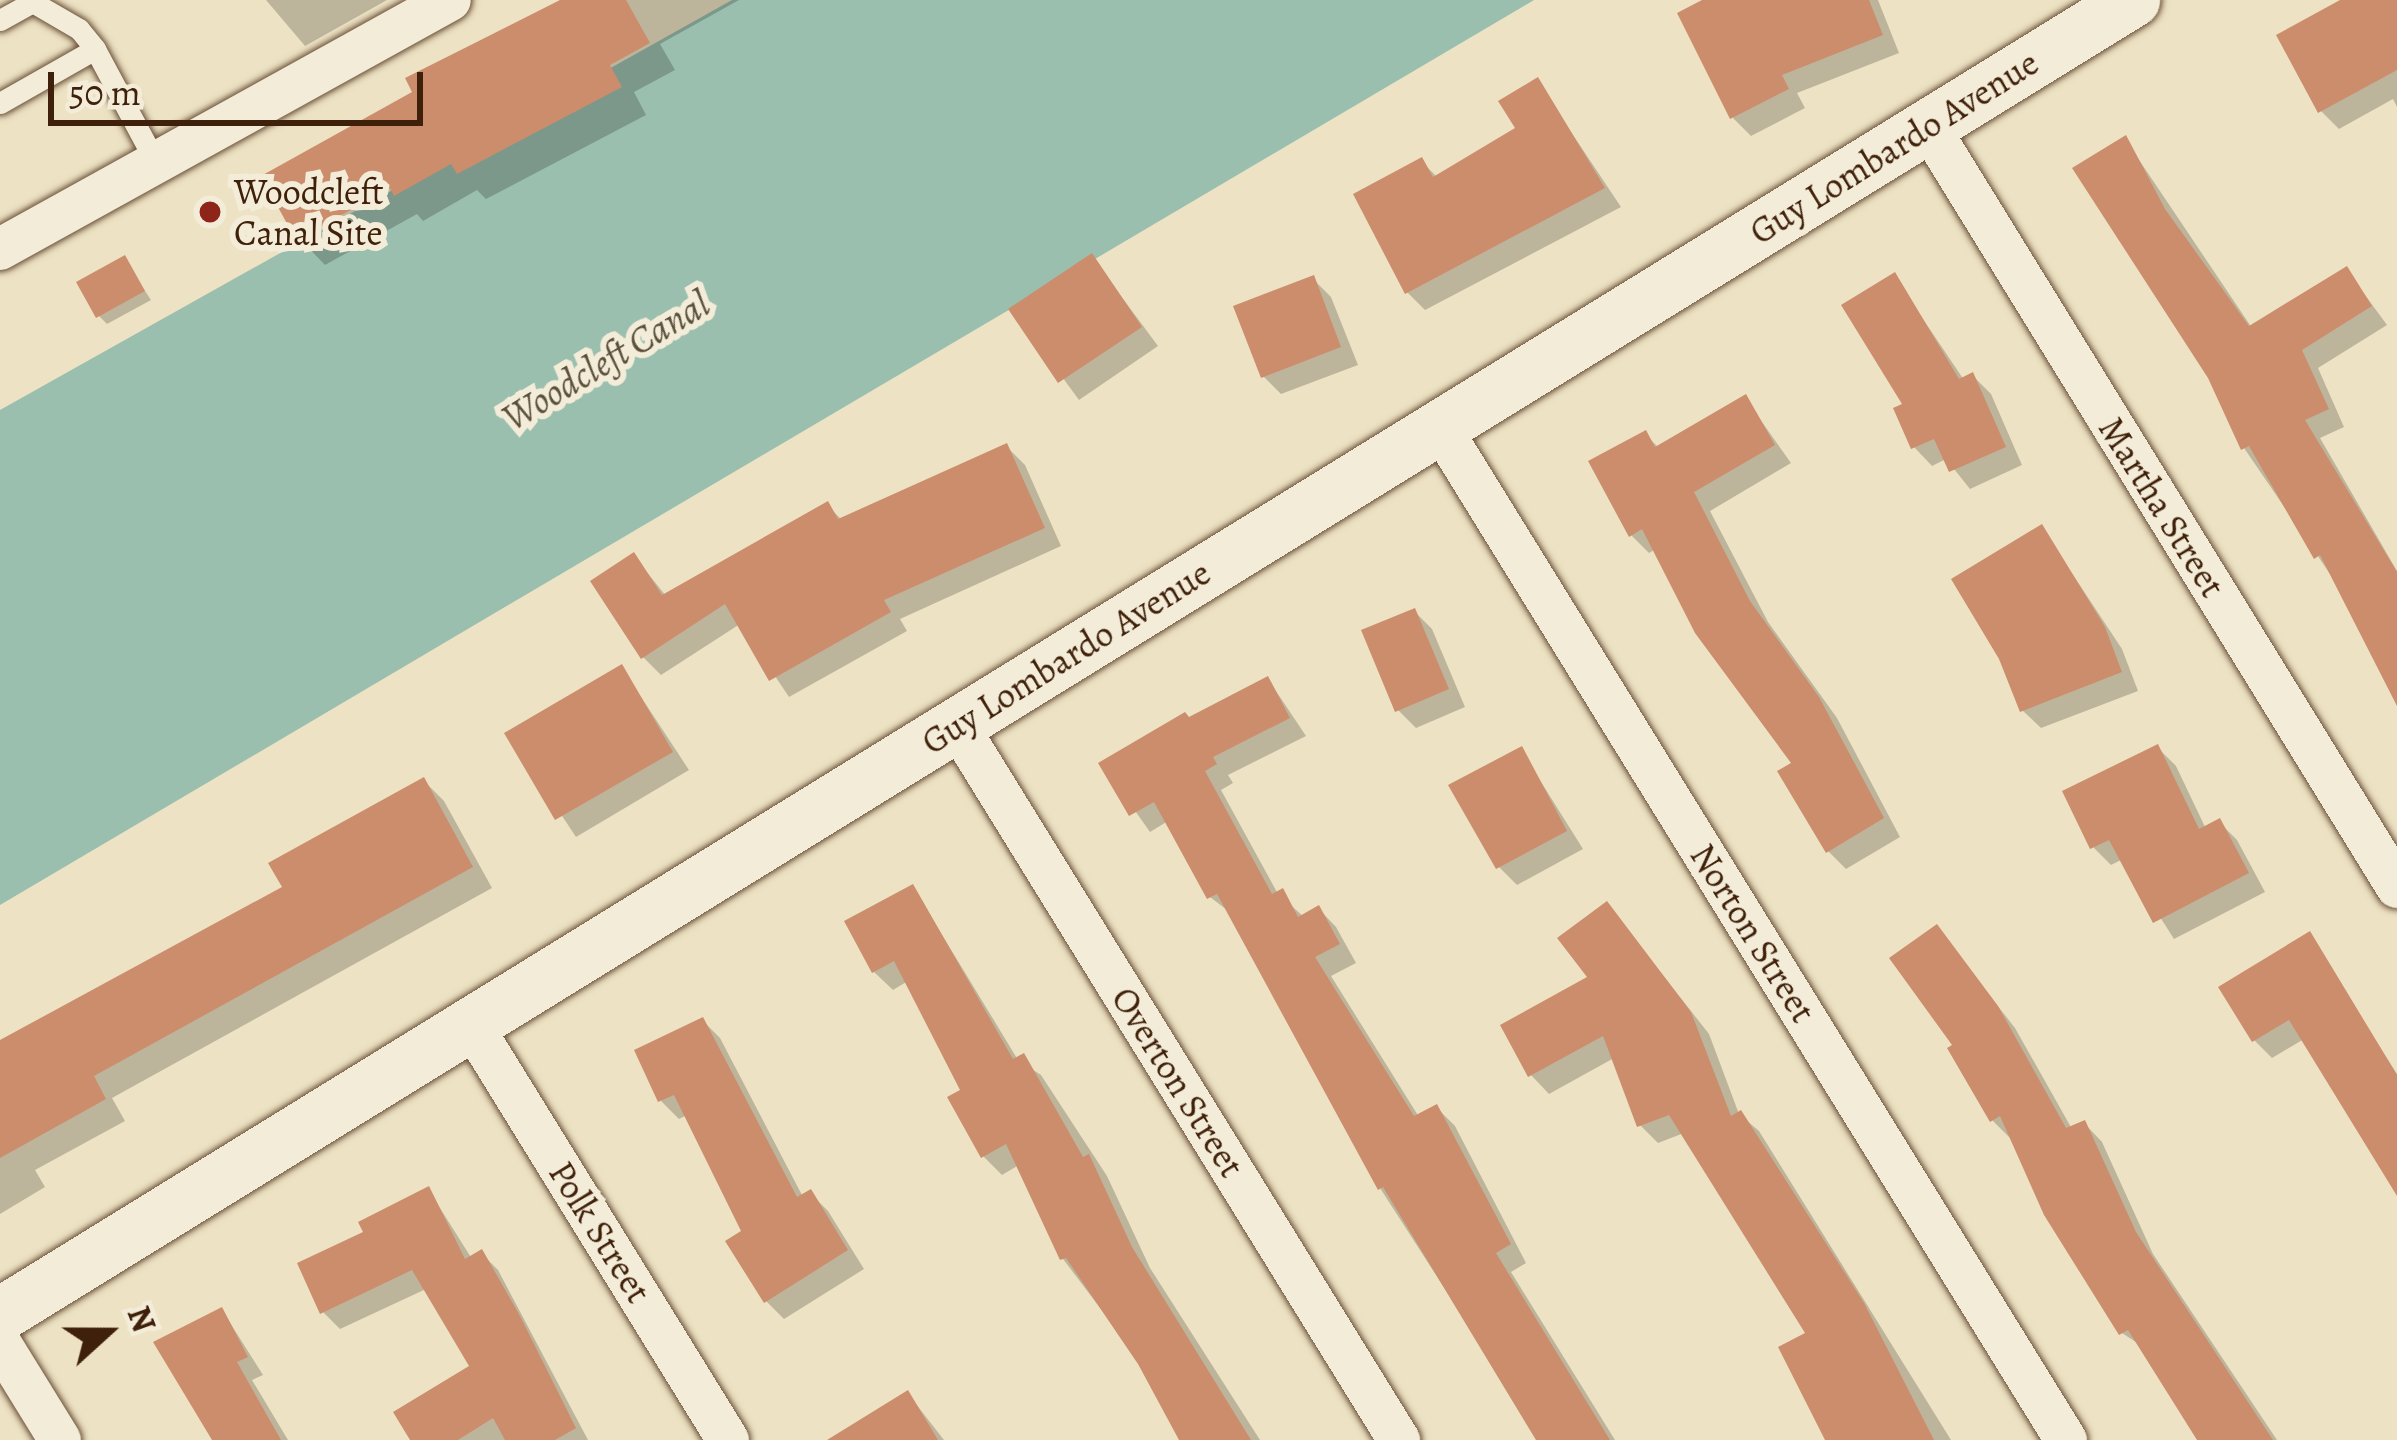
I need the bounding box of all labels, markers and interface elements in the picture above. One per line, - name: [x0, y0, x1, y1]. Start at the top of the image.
- street label: Guy Lombardo Avenue: [1742, 41, 2046, 253]
- scale bar: [54, 48, 429, 122]
- text: 50 m: [69, 68, 141, 117]
- place label: Woodcleft Canal Site: [234, 169, 384, 254]
- marker: Woodcleft Canal Site: [197, 199, 223, 225]
- water label: Woodcleft Canal: [494, 281, 718, 441]
- street label: Martha Street: [2090, 409, 2234, 605]
- street label: Guy Lombardo Avenue: [914, 551, 1218, 763]
- street label: Norton Street: [1681, 836, 1825, 1030]
- street label: Overton Street: [1102, 979, 1254, 1185]
- street label: Polk Street: [540, 1153, 660, 1311]
- north arrow: [48, 1272, 168, 1392]
- text: N: [117, 1300, 167, 1338]

